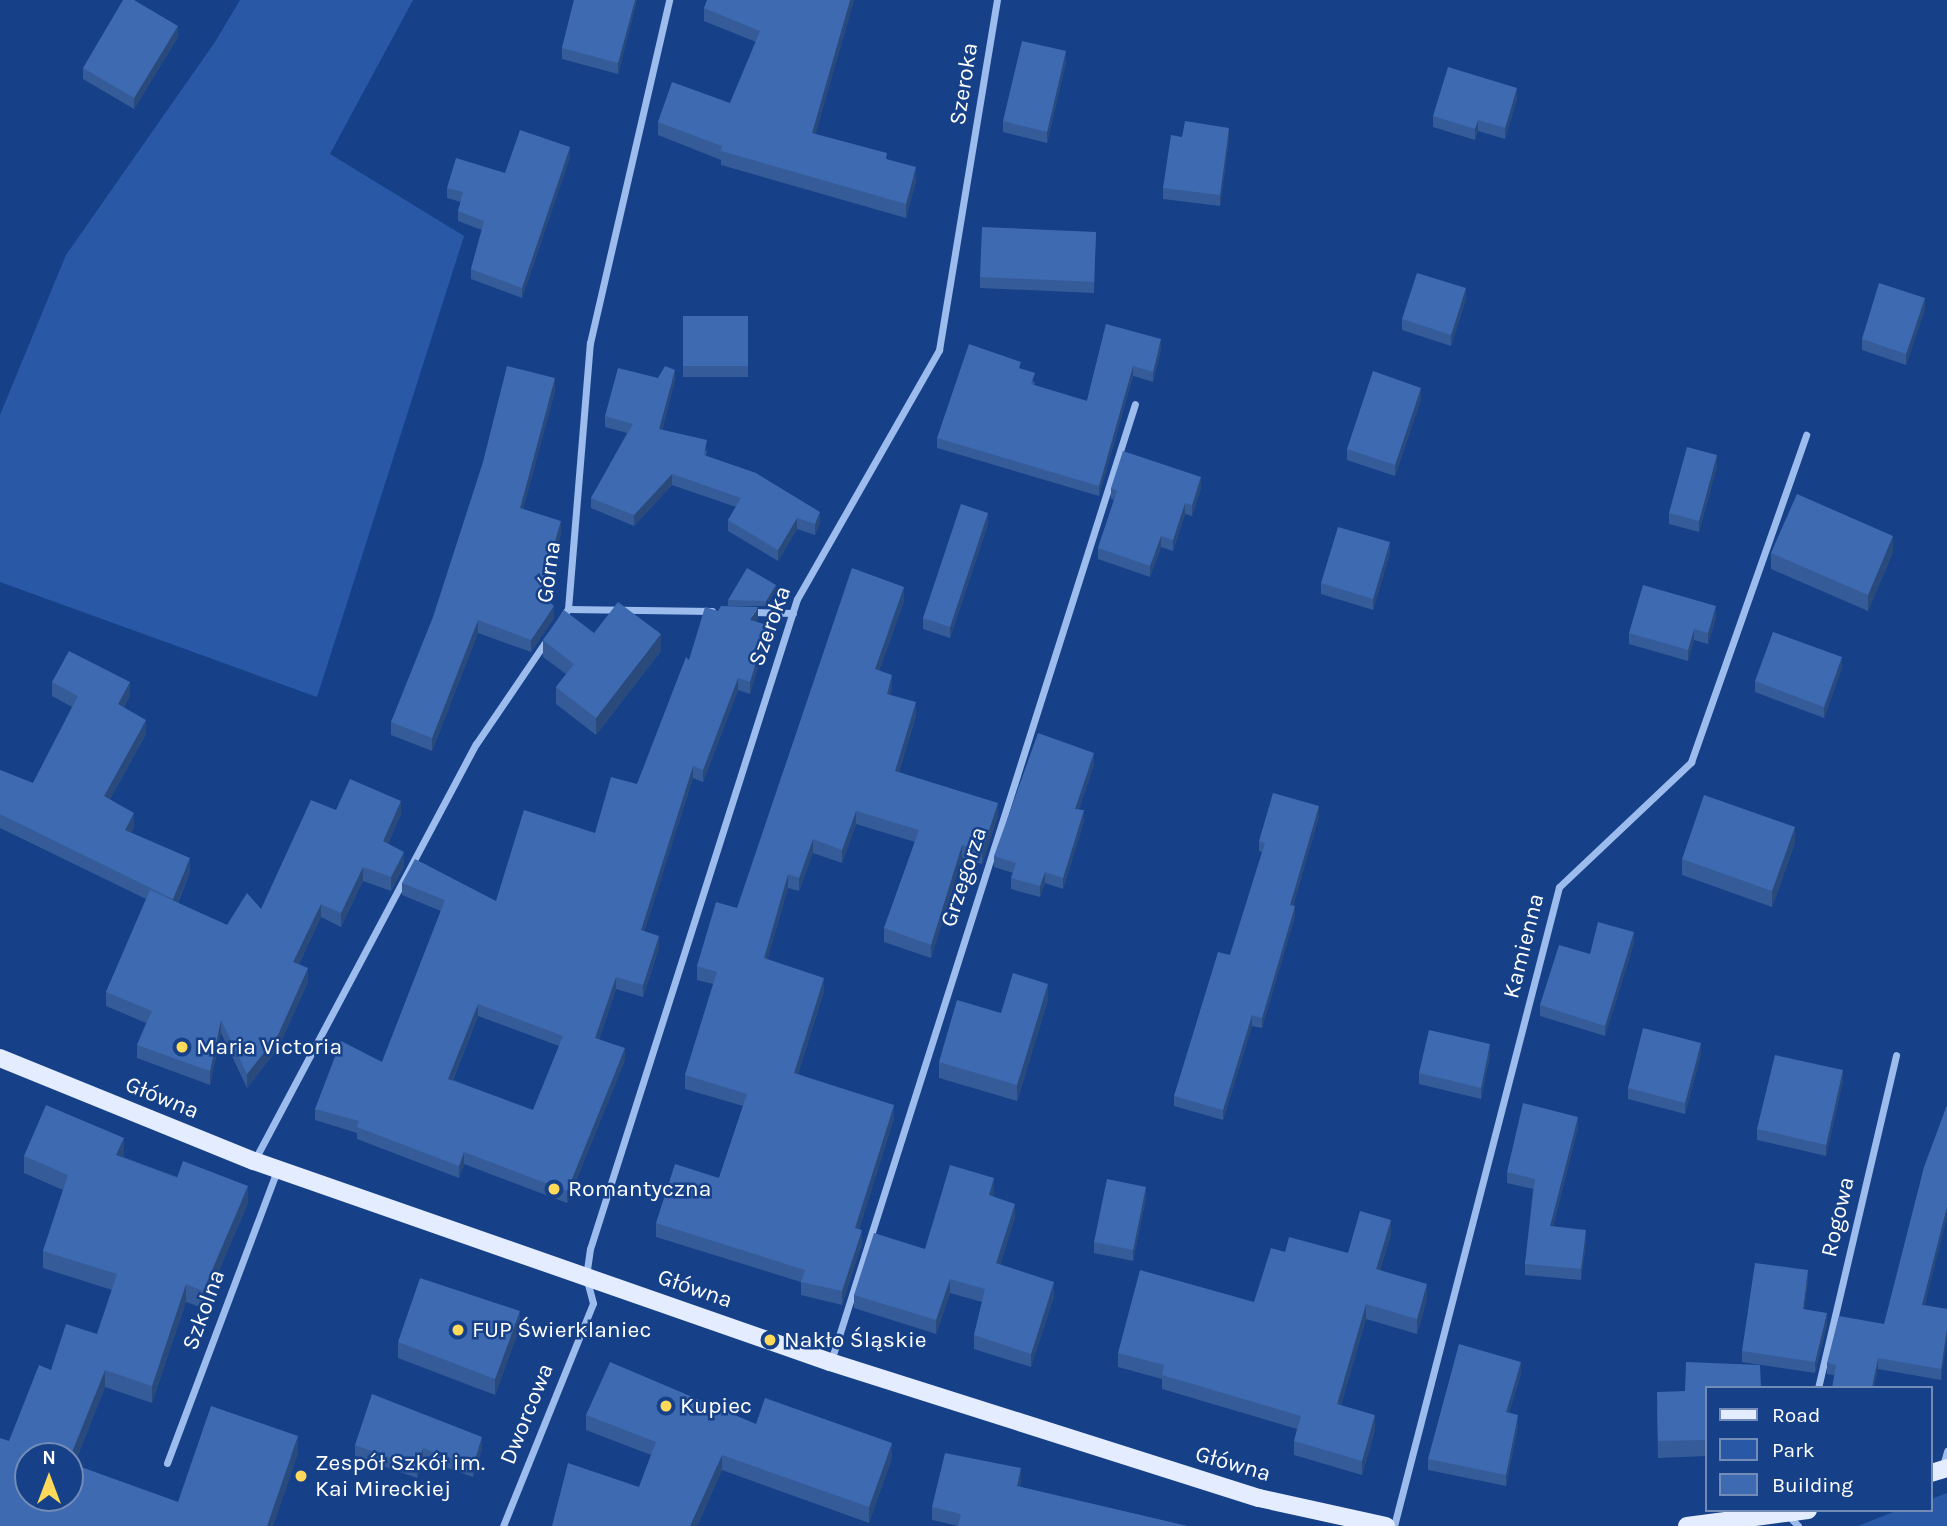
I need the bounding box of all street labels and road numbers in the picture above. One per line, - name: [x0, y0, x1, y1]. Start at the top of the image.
- street label: Szeroka: [944, 41, 984, 127]
- street label: Górna: [531, 539, 567, 605]
- street label: Szeroka: [743, 582, 797, 670]
- street label: Grzegorza: [935, 824, 993, 930]
- street label: Kamienna: [1498, 891, 1550, 1001]
- street label: Główna: [121, 1071, 203, 1125]
- street label: Rogowa: [1815, 1174, 1861, 1260]
- street label: Główna: [654, 1263, 736, 1315]
- street label: Szkolna: [177, 1266, 231, 1354]
- street label: Dworcowa: [494, 1359, 560, 1469]
- street label: Główna: [1192, 1440, 1274, 1488]

